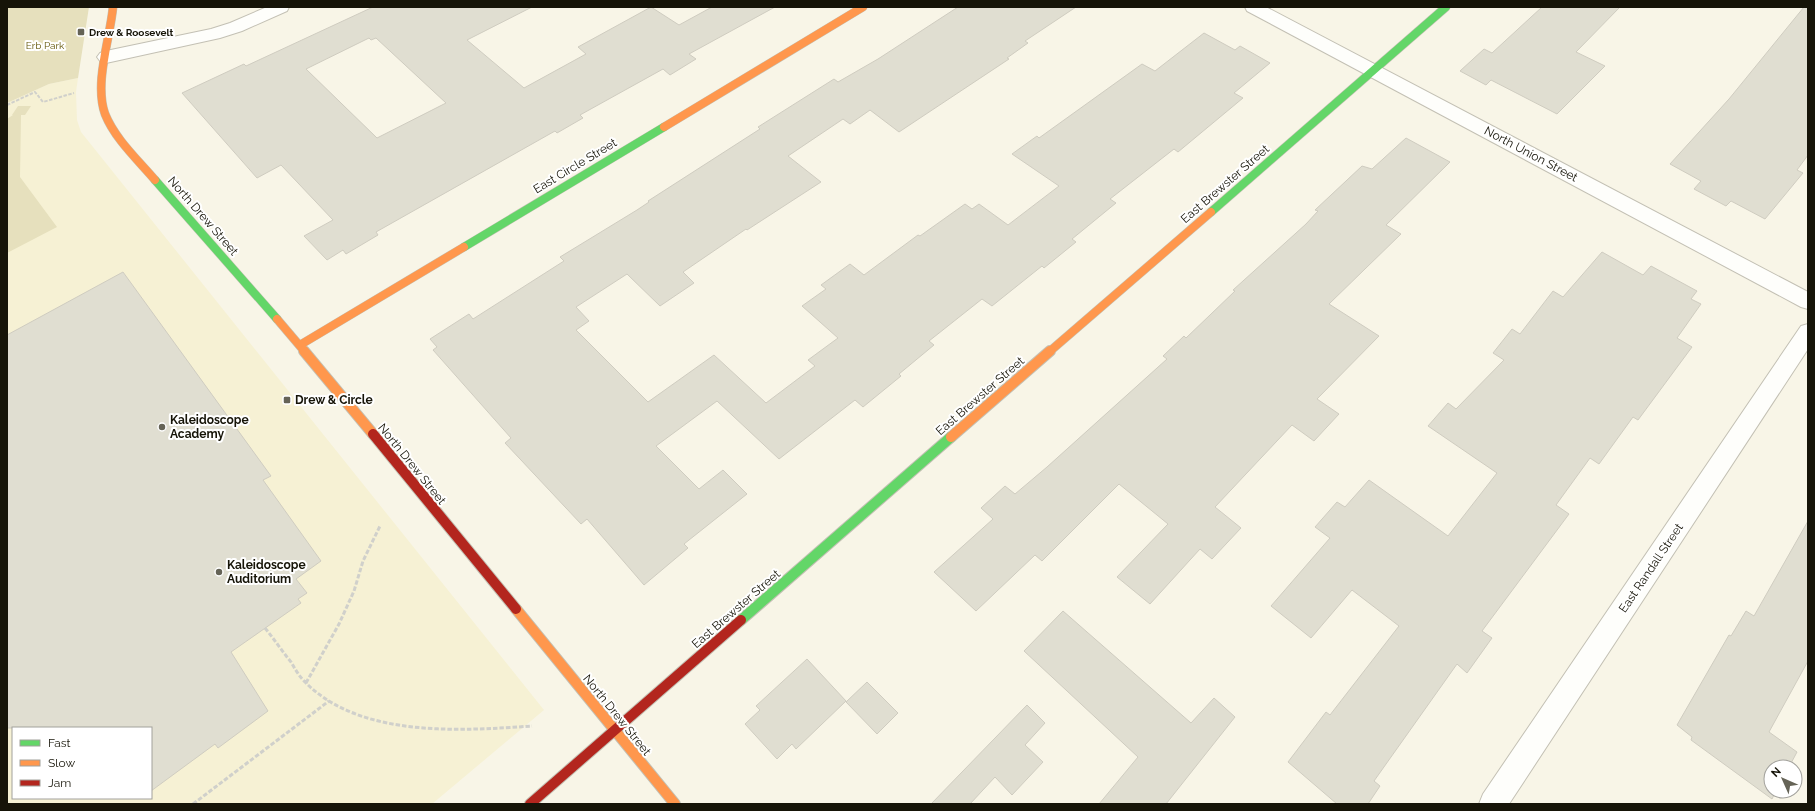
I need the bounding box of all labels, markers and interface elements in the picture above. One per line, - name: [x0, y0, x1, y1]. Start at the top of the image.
- marker: Drew & Roosevelt: [76, 27, 86, 37]
- place label: Drew & Roosevelt: [89, 27, 174, 38]
- park label: Erb Park: [26, 40, 65, 51]
- street label: North Union Street: [1482, 123, 1580, 185]
- street label: East Circle Street: [531, 136, 619, 196]
- street label: East Brewster Street: [1178, 142, 1272, 226]
- street label: North Drew Street: [165, 174, 241, 258]
- street label: East Brewster Street: [933, 354, 1027, 438]
- place label: Drew & Circle: [295, 393, 373, 407]
- marker: Drew & Circle: [282, 395, 292, 405]
- place label: Kaleidoscope Academy: [170, 413, 249, 441]
- street label: North Drew Street: [375, 421, 449, 507]
- marker: Kaleidoscope Academy: [157, 422, 167, 432]
- street label: East Randall Street: [1616, 521, 1686, 615]
- place label: Kaleidoscope Auditorium: [227, 558, 306, 586]
- marker: Kaleidoscope Auditorium: [214, 567, 224, 577]
- street label: East Brewster Street: [689, 567, 783, 651]
- street label: North Drew Street: [580, 672, 654, 758]
- legend: [12, 727, 152, 799]
- text: Fast: [48, 736, 71, 750]
- text: Slow: [48, 756, 75, 770]
- north arrow: [1763, 759, 1803, 799]
- text: N: [1769, 765, 1784, 780]
- text: Jam: [48, 776, 71, 790]

